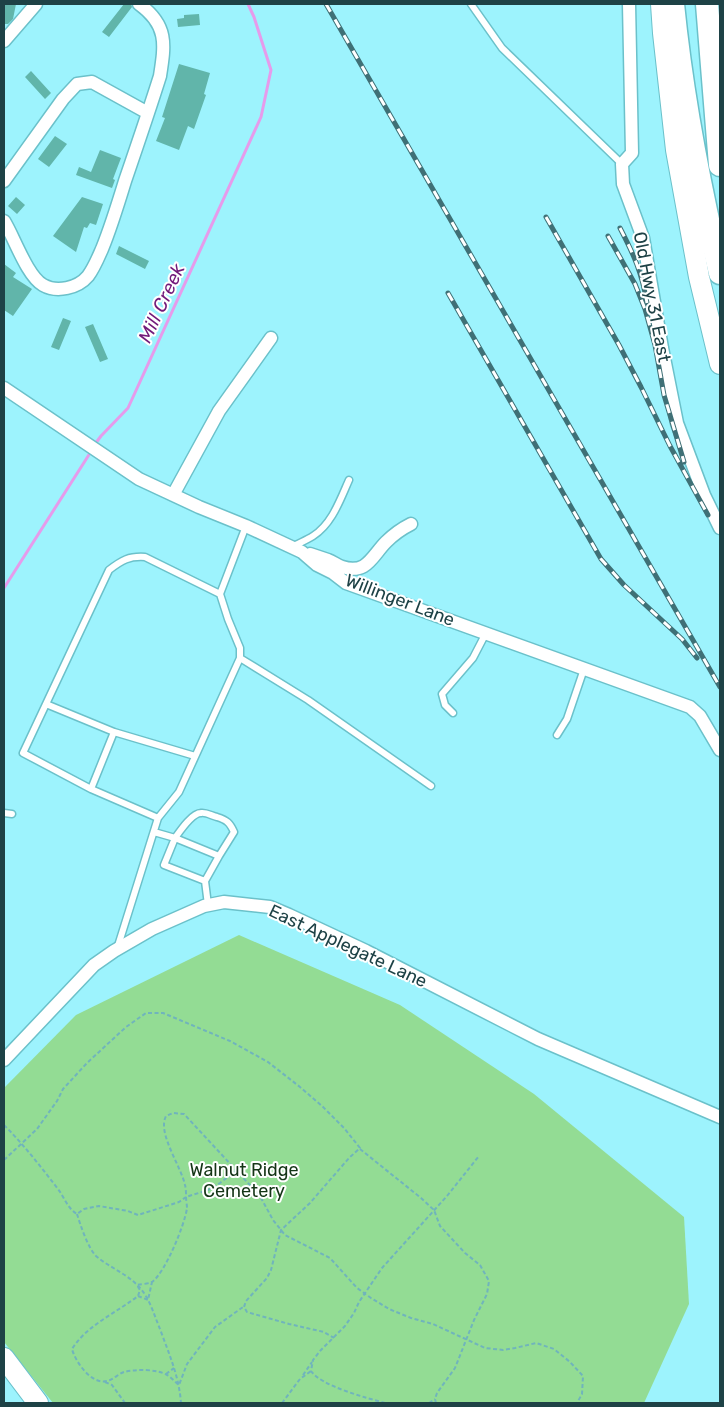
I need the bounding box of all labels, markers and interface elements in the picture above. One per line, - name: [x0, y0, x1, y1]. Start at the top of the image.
- street label: Old Hwy 31 East: [629, 230, 675, 364]
- water label: Mill Creek: [133, 260, 190, 346]
- street label: Willinger Lane: [342, 569, 458, 631]
- street label: East Applegate Lane: [265, 900, 431, 992]
- park label: Walnut Ridge Cemetery: [189, 1159, 299, 1202]

